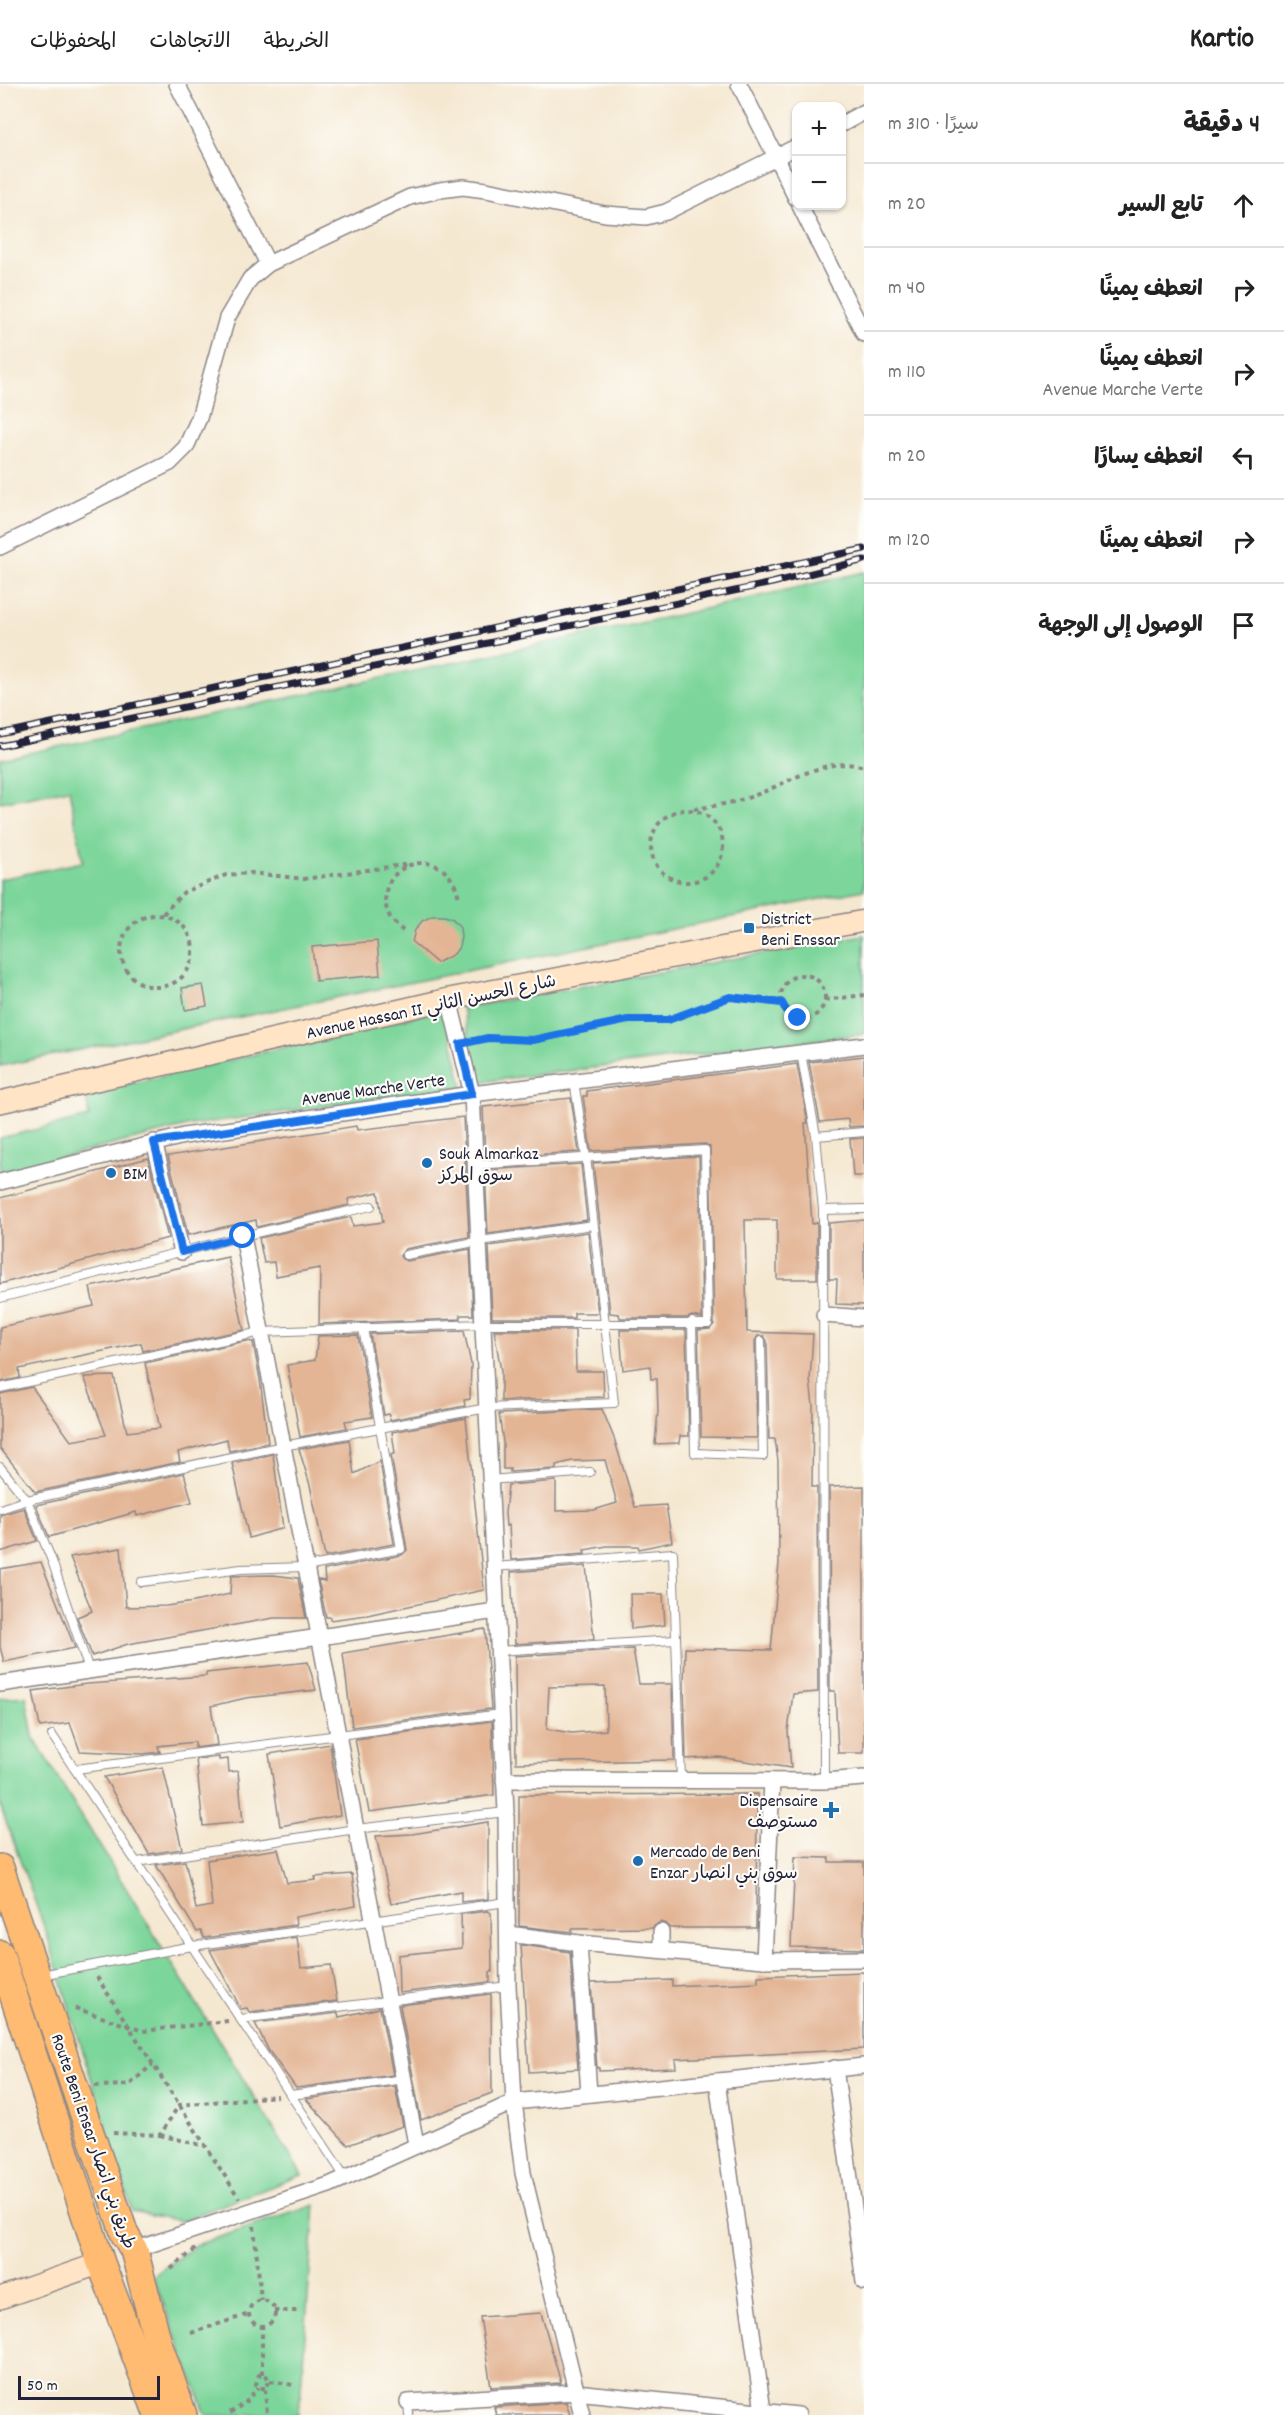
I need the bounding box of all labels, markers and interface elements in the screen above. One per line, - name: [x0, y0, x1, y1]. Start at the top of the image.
- text: Kartio: [1190, 21, 1254, 61]
- text: المحفوظات: [30, 28, 116, 58]
- text: الاتجاهات: [149, 28, 231, 58]
- text: الخريطة: [264, 28, 329, 58]
- map controls: [792, 102, 846, 210]
- button: +: [792, 102, 846, 156]
- text: 4 دقيقة: [1183, 107, 1260, 144]
- text: سيرًا · 310 m: [888, 111, 979, 139]
- button: −: [792, 156, 846, 210]
- icon: ahead: [1227, 189, 1260, 222]
- text: 20 m: [888, 191, 926, 219]
- text: تابع السير: [1120, 191, 1203, 222]
- icon: right: [1227, 273, 1260, 306]
- text: 40 m: [888, 275, 926, 303]
- text: انعطف يمينًا: [1100, 275, 1203, 306]
- text: انعطف يمينًا: [1100, 345, 1203, 376]
- icon: right: [1227, 357, 1260, 390]
- text: 110 m: [888, 359, 926, 387]
- text: Avenue Marche Verte: [1043, 377, 1203, 405]
- icon: left: [1227, 441, 1260, 474]
- text: 20 m: [888, 443, 926, 471]
- text: انعطف يسارًا: [1094, 443, 1203, 474]
- icon: right: [1227, 525, 1260, 558]
- text: 120 m: [888, 527, 930, 555]
- text: انعطف يمينًا: [1100, 527, 1203, 558]
- icon: arrive: [1227, 609, 1260, 642]
- text: الوصول إلى الوجهة: [1038, 611, 1203, 642]
- place label: District Beni Enssar: [761, 908, 840, 954]
- marker: District Beni Enssar: [742, 921, 756, 935]
- street label: Avenue Hassan II شارع الحسن الثاني: [304, 970, 559, 1048]
- route end: [784, 1004, 810, 1030]
- street label: Avenue Marche Verte: [300, 1069, 447, 1114]
- place label: Souk Almarkaz سوق المركز: [437, 1143, 539, 1189]
- marker: Souk Almarkaz سوق المركز: [420, 1156, 434, 1170]
- place label: BIM: [123, 1163, 148, 1188]
- marker: BIM: [104, 1166, 118, 1180]
- route start: [229, 1222, 255, 1248]
- place label: Dispensaire مستوصف: [739, 1790, 818, 1836]
- marker: Dispensaire مستوصف: [822, 1801, 840, 1819]
- place label: Mercado de Beni Enzar سوق بني انصار: [650, 1841, 798, 1888]
- marker: Mercado de Beni Enzar سوق بني انصار: [631, 1854, 645, 1868]
- street label: Route Beni Ensar طريق بني انصار: [42, 2031, 140, 2253]
- scale bar: [18, 2373, 160, 2400]
- text: 50 m: [27, 2375, 58, 2398]

